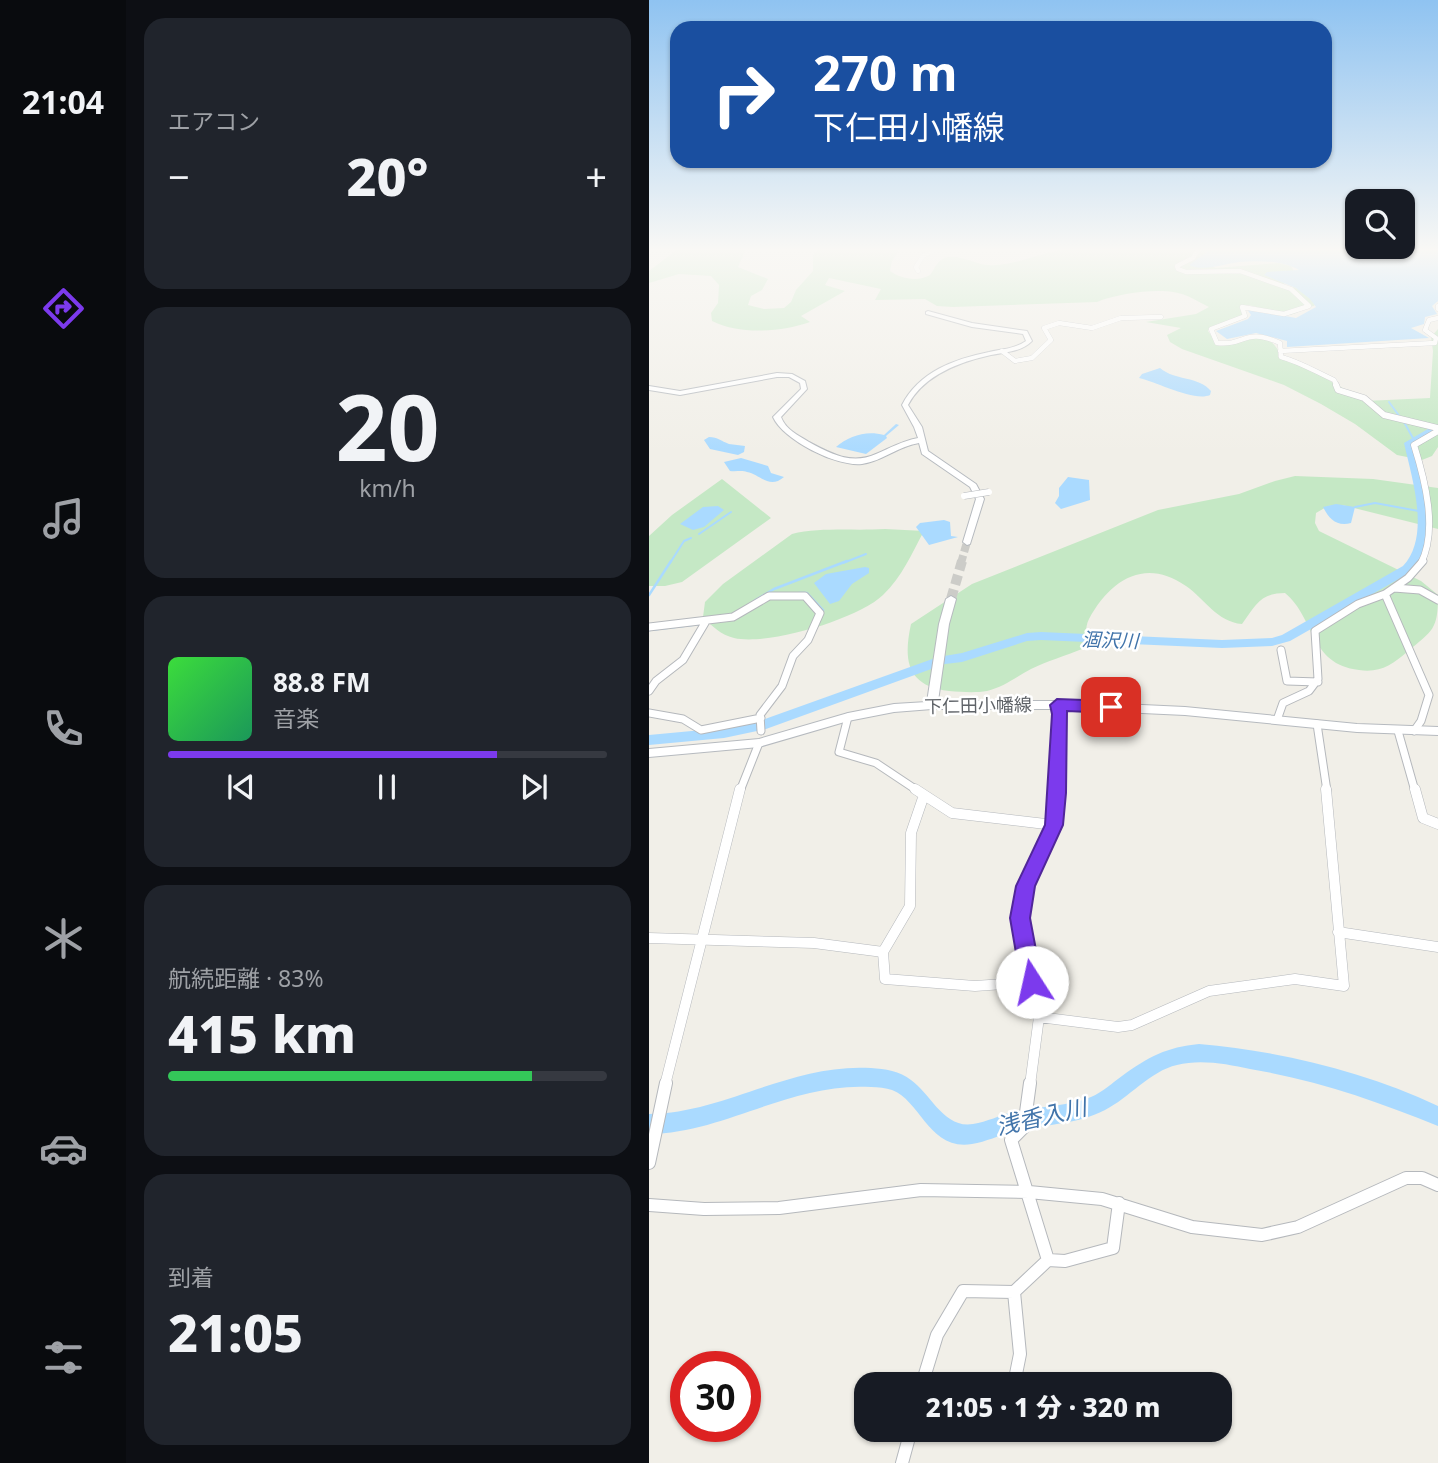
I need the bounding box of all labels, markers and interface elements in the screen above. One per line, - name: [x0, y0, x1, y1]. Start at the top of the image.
- text: 270 m: [813, 39, 958, 105]
- icon: right: [698, 49, 789, 140]
- text: 21:04: [22, 80, 104, 123]
- text: エアコン: [168, 105, 260, 137]
- text: 下仁田小幡線: [813, 105, 1005, 148]
- text: 20°: [346, 140, 429, 211]
- text: −: [168, 150, 190, 202]
- text: +: [585, 150, 607, 202]
- map controls: [1345, 189, 1415, 259]
- button: search: [1345, 189, 1415, 259]
- icon: directions: [39, 284, 88, 333]
- text: 20: [335, 364, 440, 488]
- text: km/h: [359, 472, 416, 504]
- icon: music: [39, 494, 88, 543]
- water label: 涸沢川: [1081, 626, 1141, 654]
- text: 88.8 FM: [273, 664, 370, 700]
- pin: [1081, 677, 1141, 737]
- icon: arrive: [1092, 688, 1130, 726]
- street label: 下仁田小幡線: [924, 692, 1032, 718]
- text: 音楽: [273, 702, 319, 734]
- icon: phone: [39, 704, 88, 753]
- icon: previous: [222, 768, 260, 806]
- icon: pause: [368, 768, 406, 806]
- icon: next: [515, 768, 553, 806]
- icon: climate: [39, 914, 88, 963]
- position arrow: [995, 945, 1069, 1019]
- text: 航続距離 · 83%: [168, 962, 324, 994]
- text: 415 km: [168, 997, 356, 1068]
- water label: 浅香入川: [993, 1089, 1092, 1142]
- icon: car: [39, 1124, 88, 1173]
- text: 到着: [168, 1261, 214, 1293]
- text: 21:05: [168, 1296, 303, 1367]
- icon: filters: [39, 1333, 88, 1382]
- speed limit sign: 30: [670, 1351, 761, 1442]
- text: 21:05 · 1 分 · 320 m: [926, 1389, 1160, 1425]

